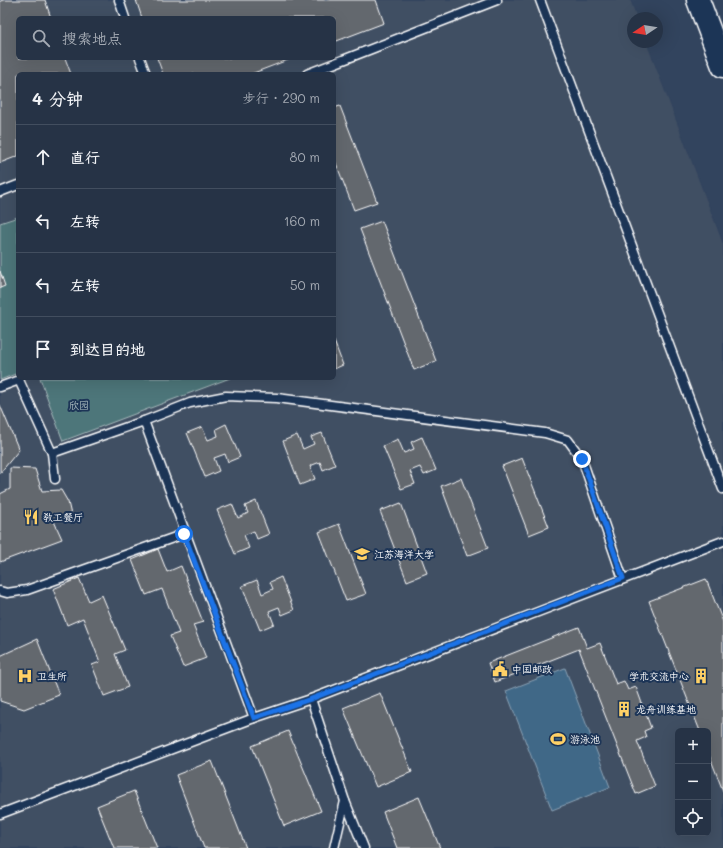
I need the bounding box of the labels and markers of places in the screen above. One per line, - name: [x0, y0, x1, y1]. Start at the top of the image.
- restaurant icon: 教工餐厅: [22, 508, 40, 526]
- place label: 教工餐厅: [43, 510, 83, 524]
- school or university icon: 江苏海洋大学: [353, 545, 371, 563]
- place label: 江苏海洋大学: [374, 547, 434, 561]
- public building icon: 中国邮政: [491, 660, 509, 678]
- place label: 中国邮政: [512, 662, 552, 676]
- hospital icon: 卫生所: [16, 667, 34, 685]
- building icon: 学术交流中心: [692, 667, 710, 685]
- place label: 卫生所: [37, 669, 67, 683]
- place label: 学术交流中心: [629, 669, 689, 683]
- building icon: 龙舟训练基地: [615, 700, 633, 718]
- place label: 龙舟训练基地: [636, 702, 696, 716]
- sports icon: 游泳池: [549, 730, 567, 748]
- place label: 游泳池: [570, 732, 600, 746]

